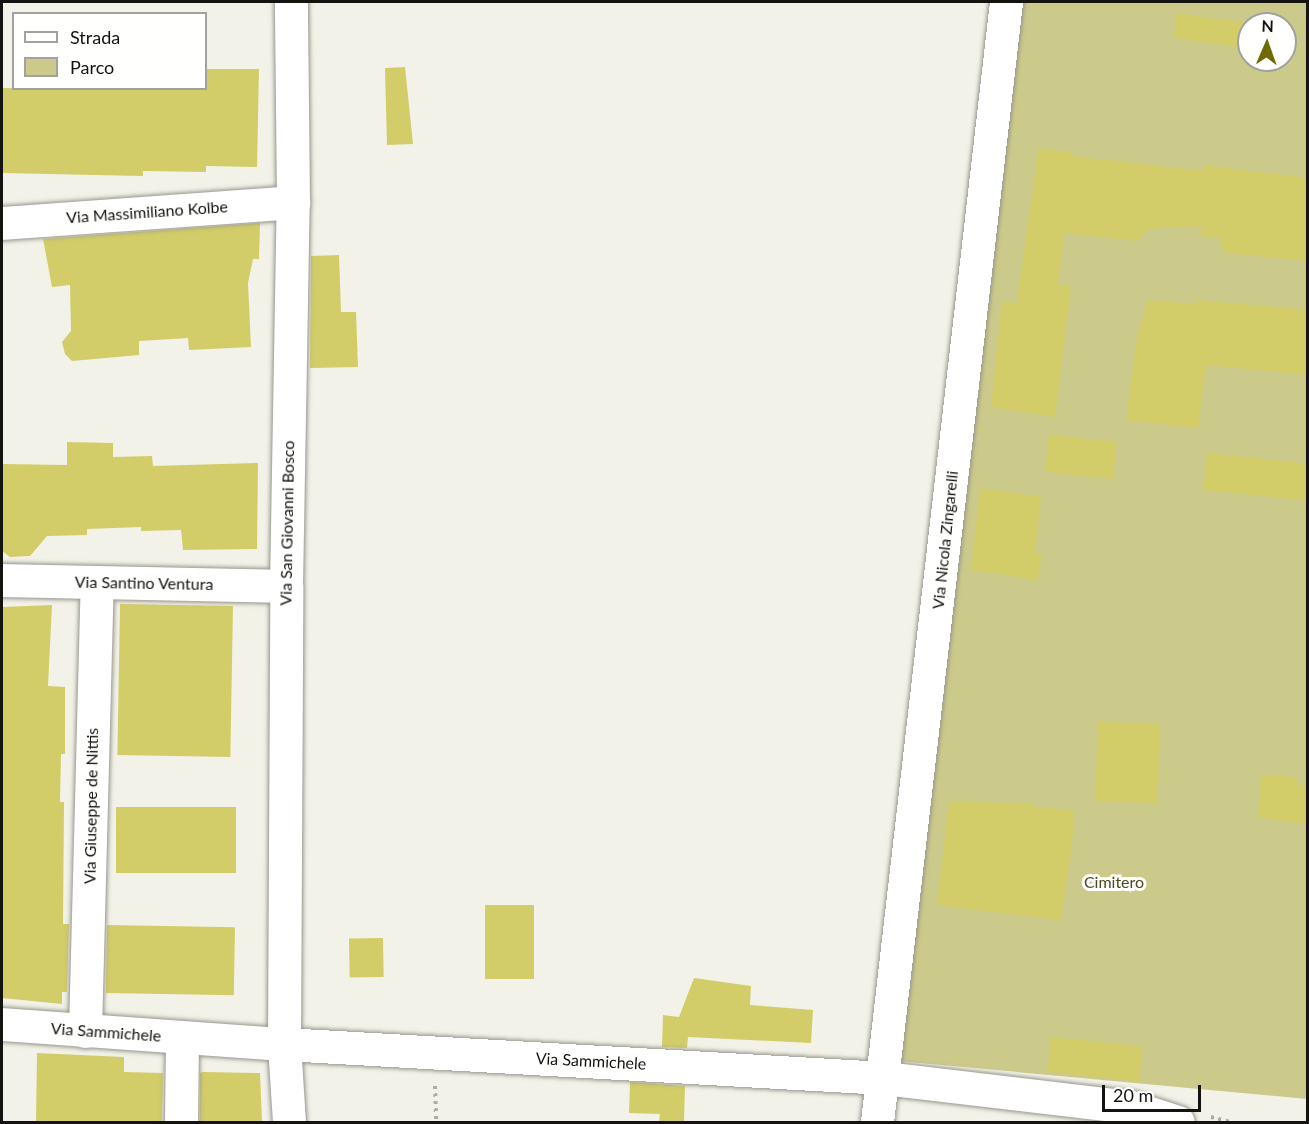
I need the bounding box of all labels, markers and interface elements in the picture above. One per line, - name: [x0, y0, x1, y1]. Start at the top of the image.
- legend: [12, 12, 207, 90]
- north arrow: [1237, 12, 1297, 72]
- text: N: [1261, 16, 1274, 35]
- text: Strada: [70, 26, 120, 48]
- text: Parco: [70, 56, 114, 78]
- street label: Via Massimiliano Kolbe: [66, 197, 228, 227]
- street label: Via San Giovanni Bosco: [276, 440, 298, 606]
- street label: Via Nicola Zingarelli: [928, 470, 962, 610]
- street label: Via Santino Ventura: [74, 572, 214, 594]
- street label: Via Giuseppe de Nittis: [80, 728, 102, 884]
- park label: Cimitero: [1084, 872, 1144, 892]
- street label: Via Sammichele: [50, 1019, 162, 1045]
- street label: Via Sammichele: [535, 1049, 647, 1073]
- scale bar: [1105, 1073, 1204, 1111]
- text: 20 m: [1113, 1084, 1153, 1106]

